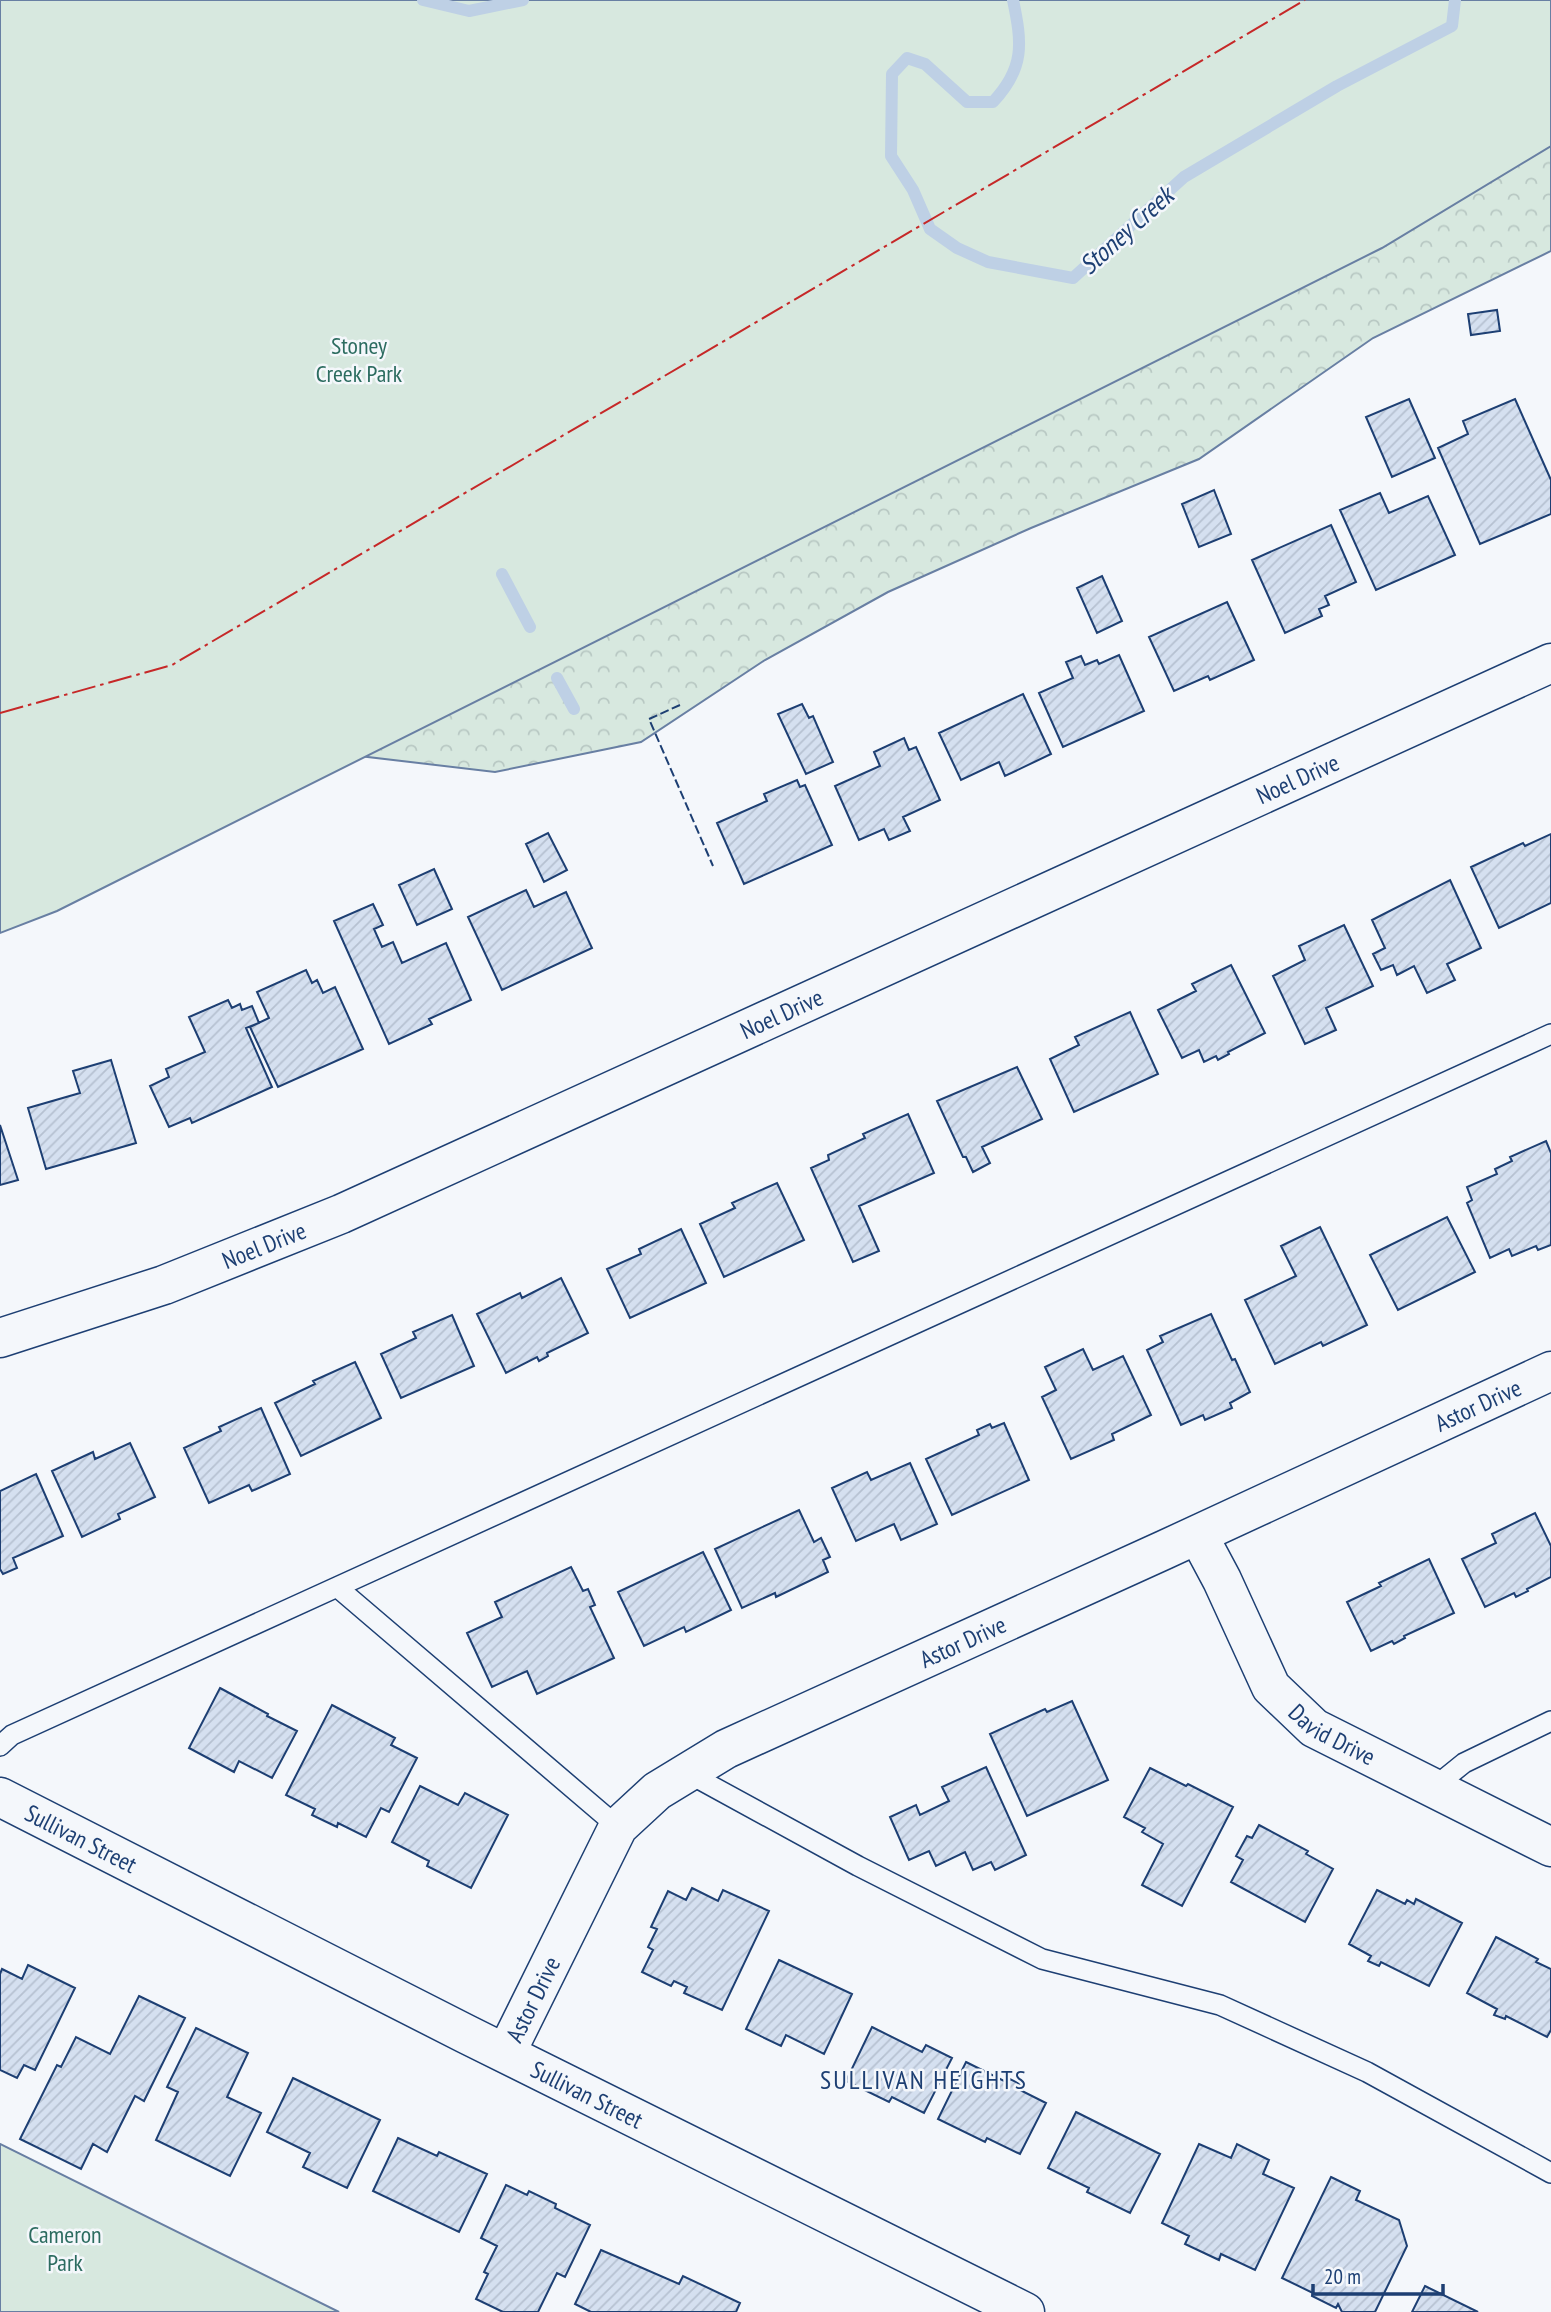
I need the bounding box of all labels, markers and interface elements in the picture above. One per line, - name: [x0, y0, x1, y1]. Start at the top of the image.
- water label: Stoney Creek: [1072, 177, 1182, 281]
- park label: Stoney Creek Park: [316, 330, 403, 389]
- street label: Noel Drive: [1251, 746, 1344, 811]
- street label: Noel Drive: [735, 981, 828, 1046]
- street label: Noel Drive: [218, 1214, 310, 1276]
- street label: Astor Drive: [1430, 1372, 1526, 1438]
- street label: Astor Drive: [915, 1608, 1011, 1675]
- street label: David Drive: [1282, 1697, 1381, 1772]
- street label: Sullivan Street: [20, 1797, 143, 1880]
- street label: Astor Drive: [498, 1951, 567, 2047]
- street label: Sullivan Street: [526, 2053, 649, 2135]
- district label: SULLIVAN HEIGHTS: [820, 2063, 1028, 2096]
- park label: Cameron Park: [28, 2219, 102, 2278]
- scale bar: [1313, 2252, 1442, 2296]
- text: 20 m: [1324, 2263, 1361, 2290]

